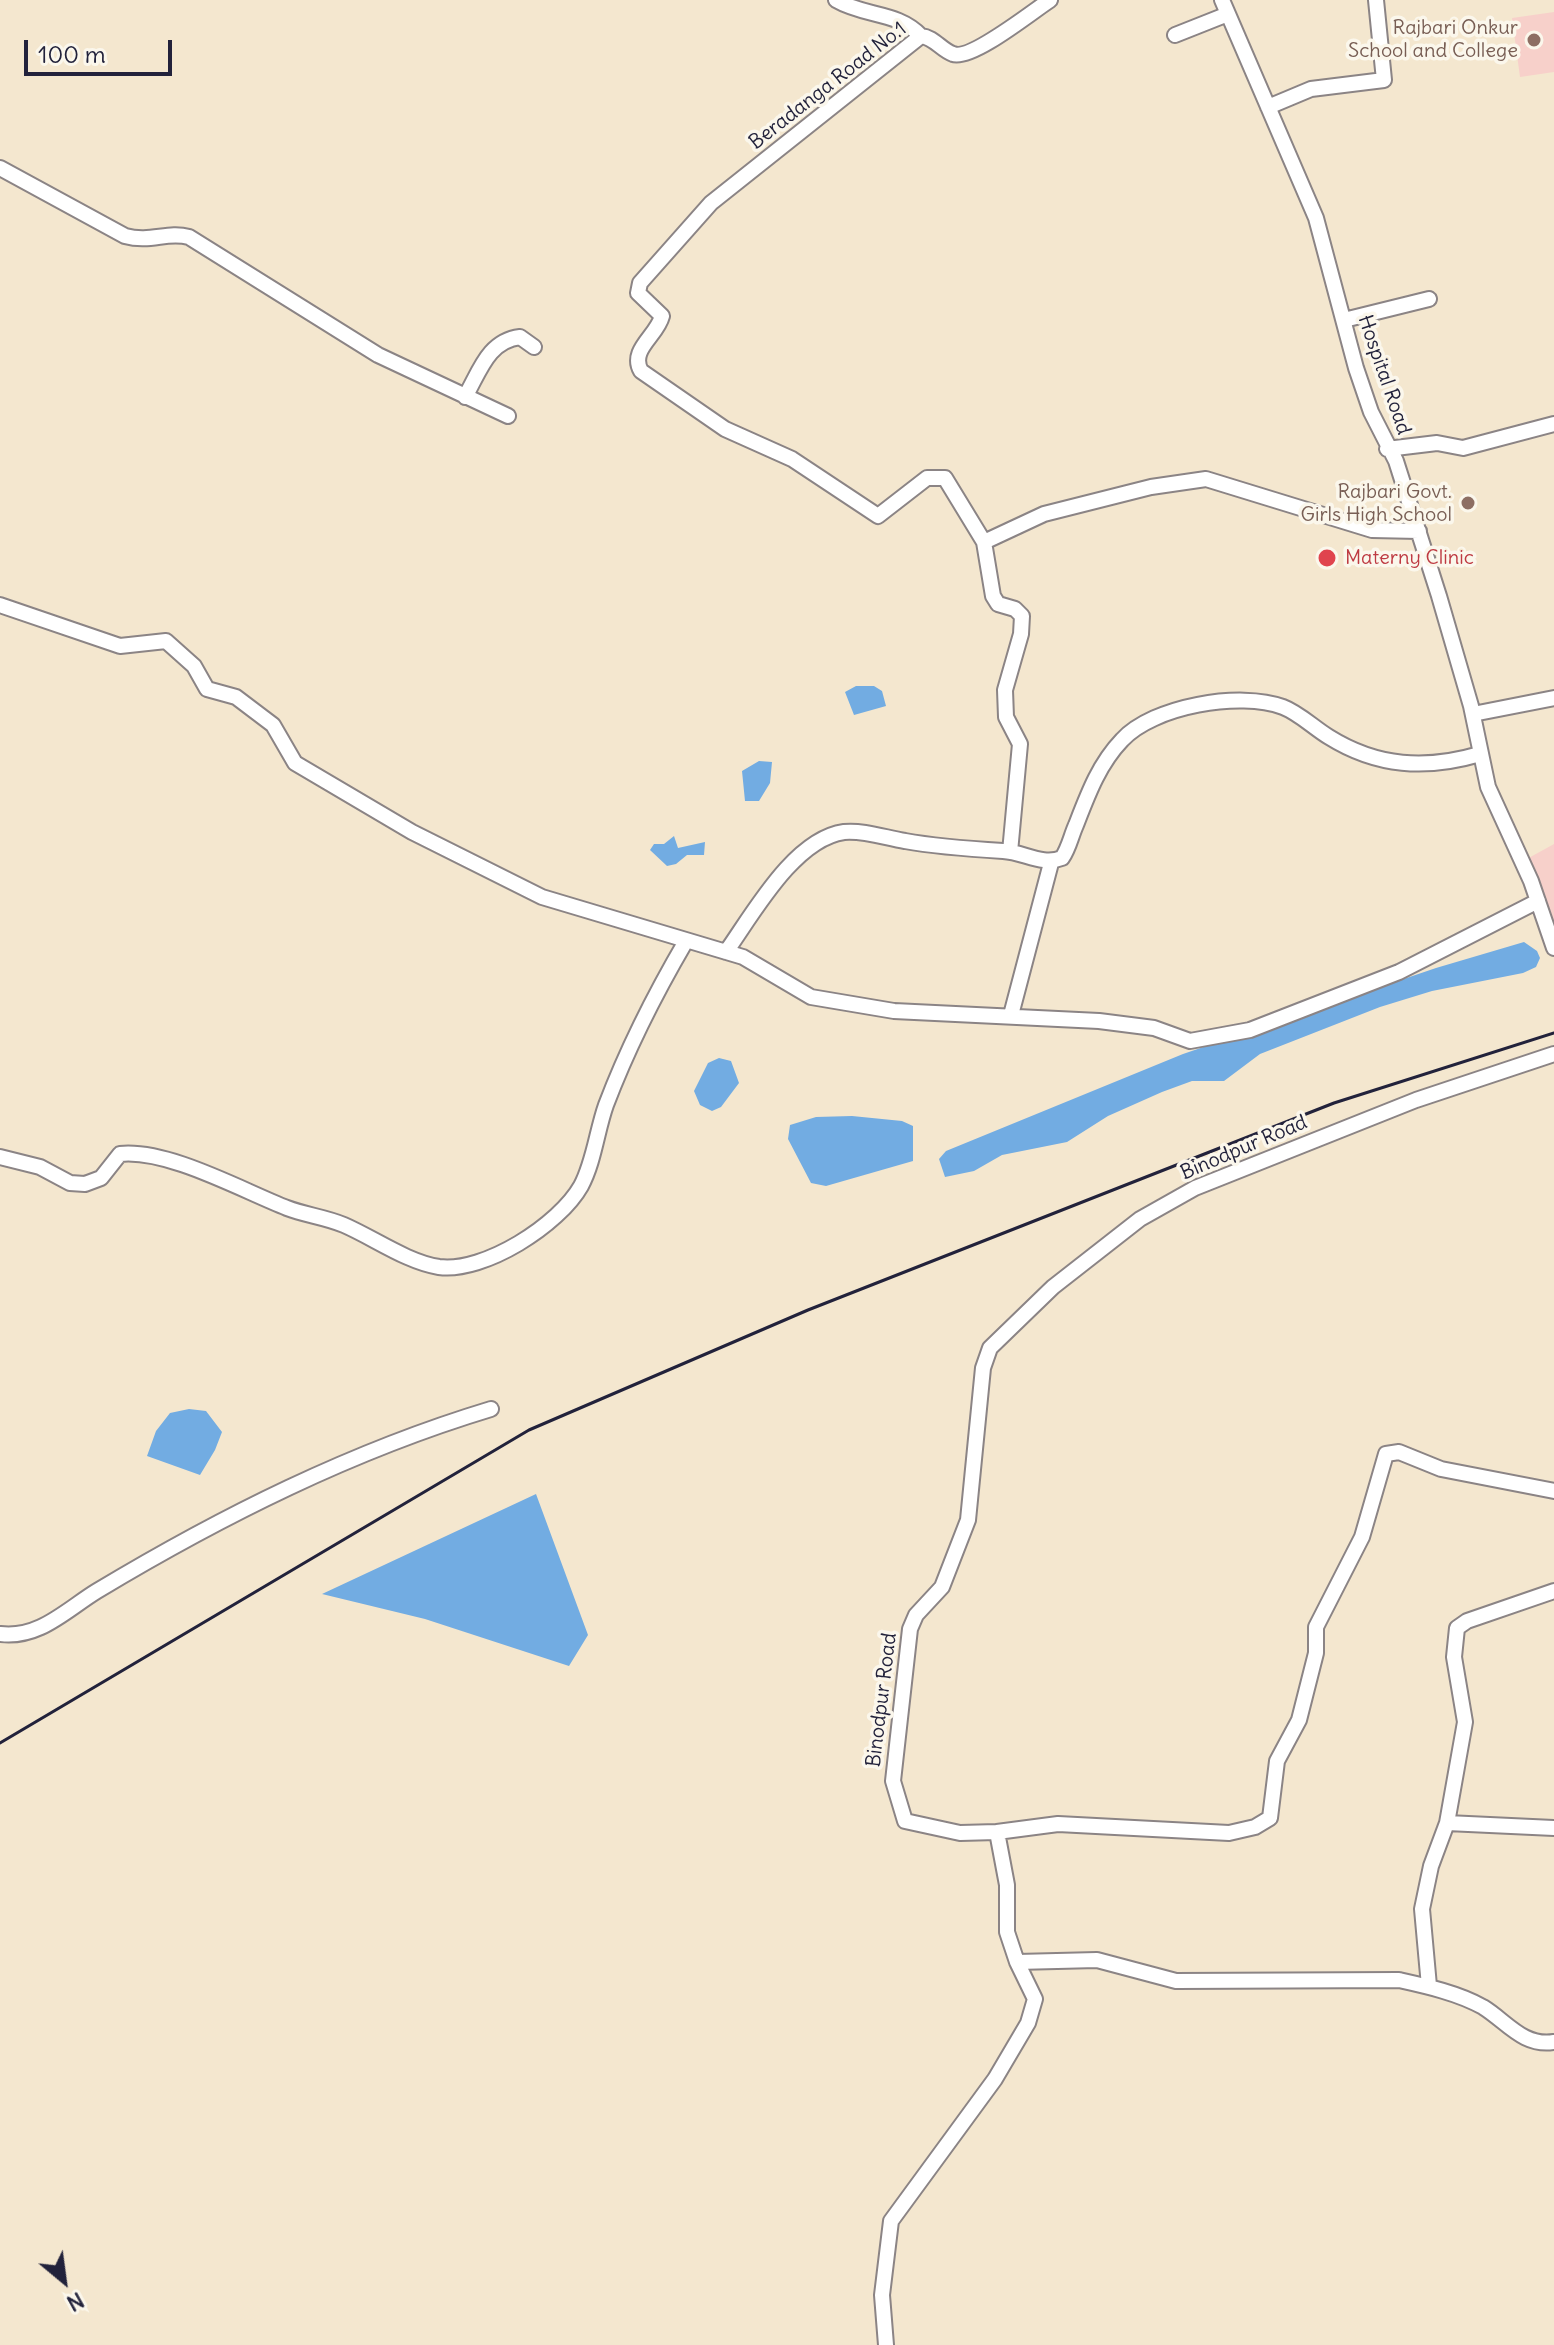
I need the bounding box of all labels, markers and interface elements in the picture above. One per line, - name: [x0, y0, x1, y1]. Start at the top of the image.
- place label: Rajbari Onkur School and College: [1348, 16, 1518, 63]
- street label: Beradanga Road No.1: [745, 17, 911, 155]
- scale bar: [28, 24, 176, 74]
- marker: Rajbari Onkur School and College: [1525, 31, 1543, 49]
- text: 100 m: [38, 39, 106, 69]
- street label: Hospital Road: [1352, 312, 1416, 438]
- place label: Rajbari Govt. Girls High School: [1300, 480, 1452, 527]
- marker: Rajbari Govt. Girls High School: [1459, 494, 1477, 512]
- place label: Materny Clinic: [1345, 546, 1474, 570]
- marker: Materny Clinic: [1316, 547, 1338, 569]
- street label: Binodpur Road: [1177, 1111, 1311, 1185]
- street label: Binodpur Road: [862, 1632, 902, 1768]
- north arrow: [24, 2241, 104, 2321]
- text: N: [62, 2286, 89, 2318]

